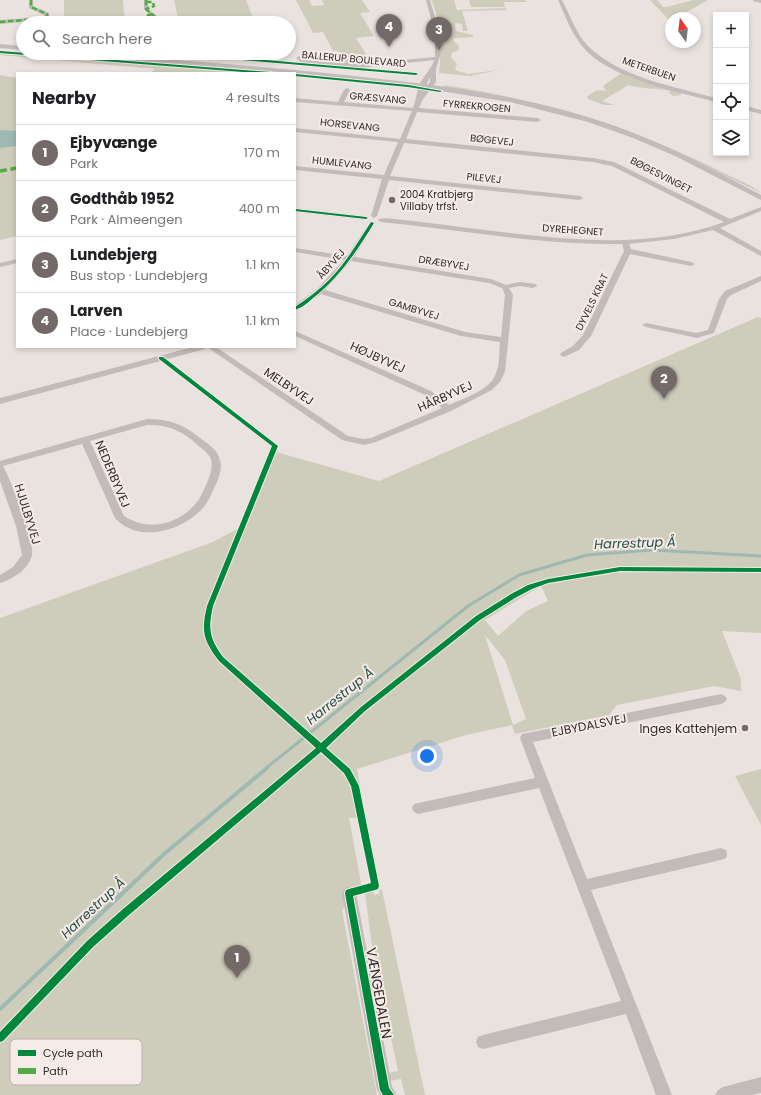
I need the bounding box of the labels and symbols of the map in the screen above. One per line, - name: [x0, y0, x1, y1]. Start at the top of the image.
- north arrow: [665, 12, 701, 48]
- pin: 4: [376, 14, 402, 47]
- pin: 3: [426, 17, 452, 50]
- street label: BALLERUP BOULEVARD: [301, 47, 407, 71]
- street label: METERBUEN: [620, 53, 678, 85]
- street label: GRÆSVANG: [349, 88, 407, 108]
- street label: FYRREKROGEN: [442, 96, 512, 116]
- street label: HORSEVANG: [319, 114, 381, 136]
- street label: BØGEVEJ: [469, 130, 515, 150]
- street label: HUMLEVANG: [311, 152, 373, 174]
- street label: BØGESVINGET: [628, 153, 695, 197]
- street label: PILEVEJ: [466, 169, 502, 187]
- place label: 2004 Kratbjerg Villaby trfst.: [400, 187, 473, 214]
- marker: 2004 Kratbjerg Villaby trfst.: [387, 195, 397, 205]
- street label: DYREHEGNET: [542, 220, 605, 240]
- street label: ÅBYVEJ: [314, 246, 348, 282]
- street label: DRÆBYVEJ: [417, 252, 471, 274]
- street label: DYVELS KRAT: [572, 270, 613, 333]
- street label: GAMBYVEJ: [387, 294, 441, 324]
- street label: HØJBYVEJ: [348, 337, 408, 377]
- street label: MELBYVEJ: [261, 363, 317, 409]
- pin: 2: [651, 366, 677, 399]
- street label: HÅRBYVEJ: [415, 376, 475, 416]
- street label: NEDERBYVEJ: [91, 438, 135, 510]
- street label: HJULBYVEJ: [11, 481, 45, 547]
- water label: Harrestrup Å: [594, 532, 676, 554]
- water label: Harrestrup Å: [302, 663, 378, 729]
- street label: EJBYDALSVEJ: [550, 709, 628, 741]
- place label: Inges Kattehjem: [639, 720, 737, 737]
- marker: Inges Kattehjem: [740, 723, 750, 733]
- your location: [417, 746, 437, 766]
- water label: Harrestrup Å: [57, 873, 129, 943]
- pin: 1: [224, 945, 250, 978]
- street label: VÆNGEDALEN: [361, 946, 397, 1040]
- legend: [10, 1039, 142, 1085]
- text: Cycle path: [43, 1045, 103, 1061]
- text: Path: [43, 1063, 68, 1079]

